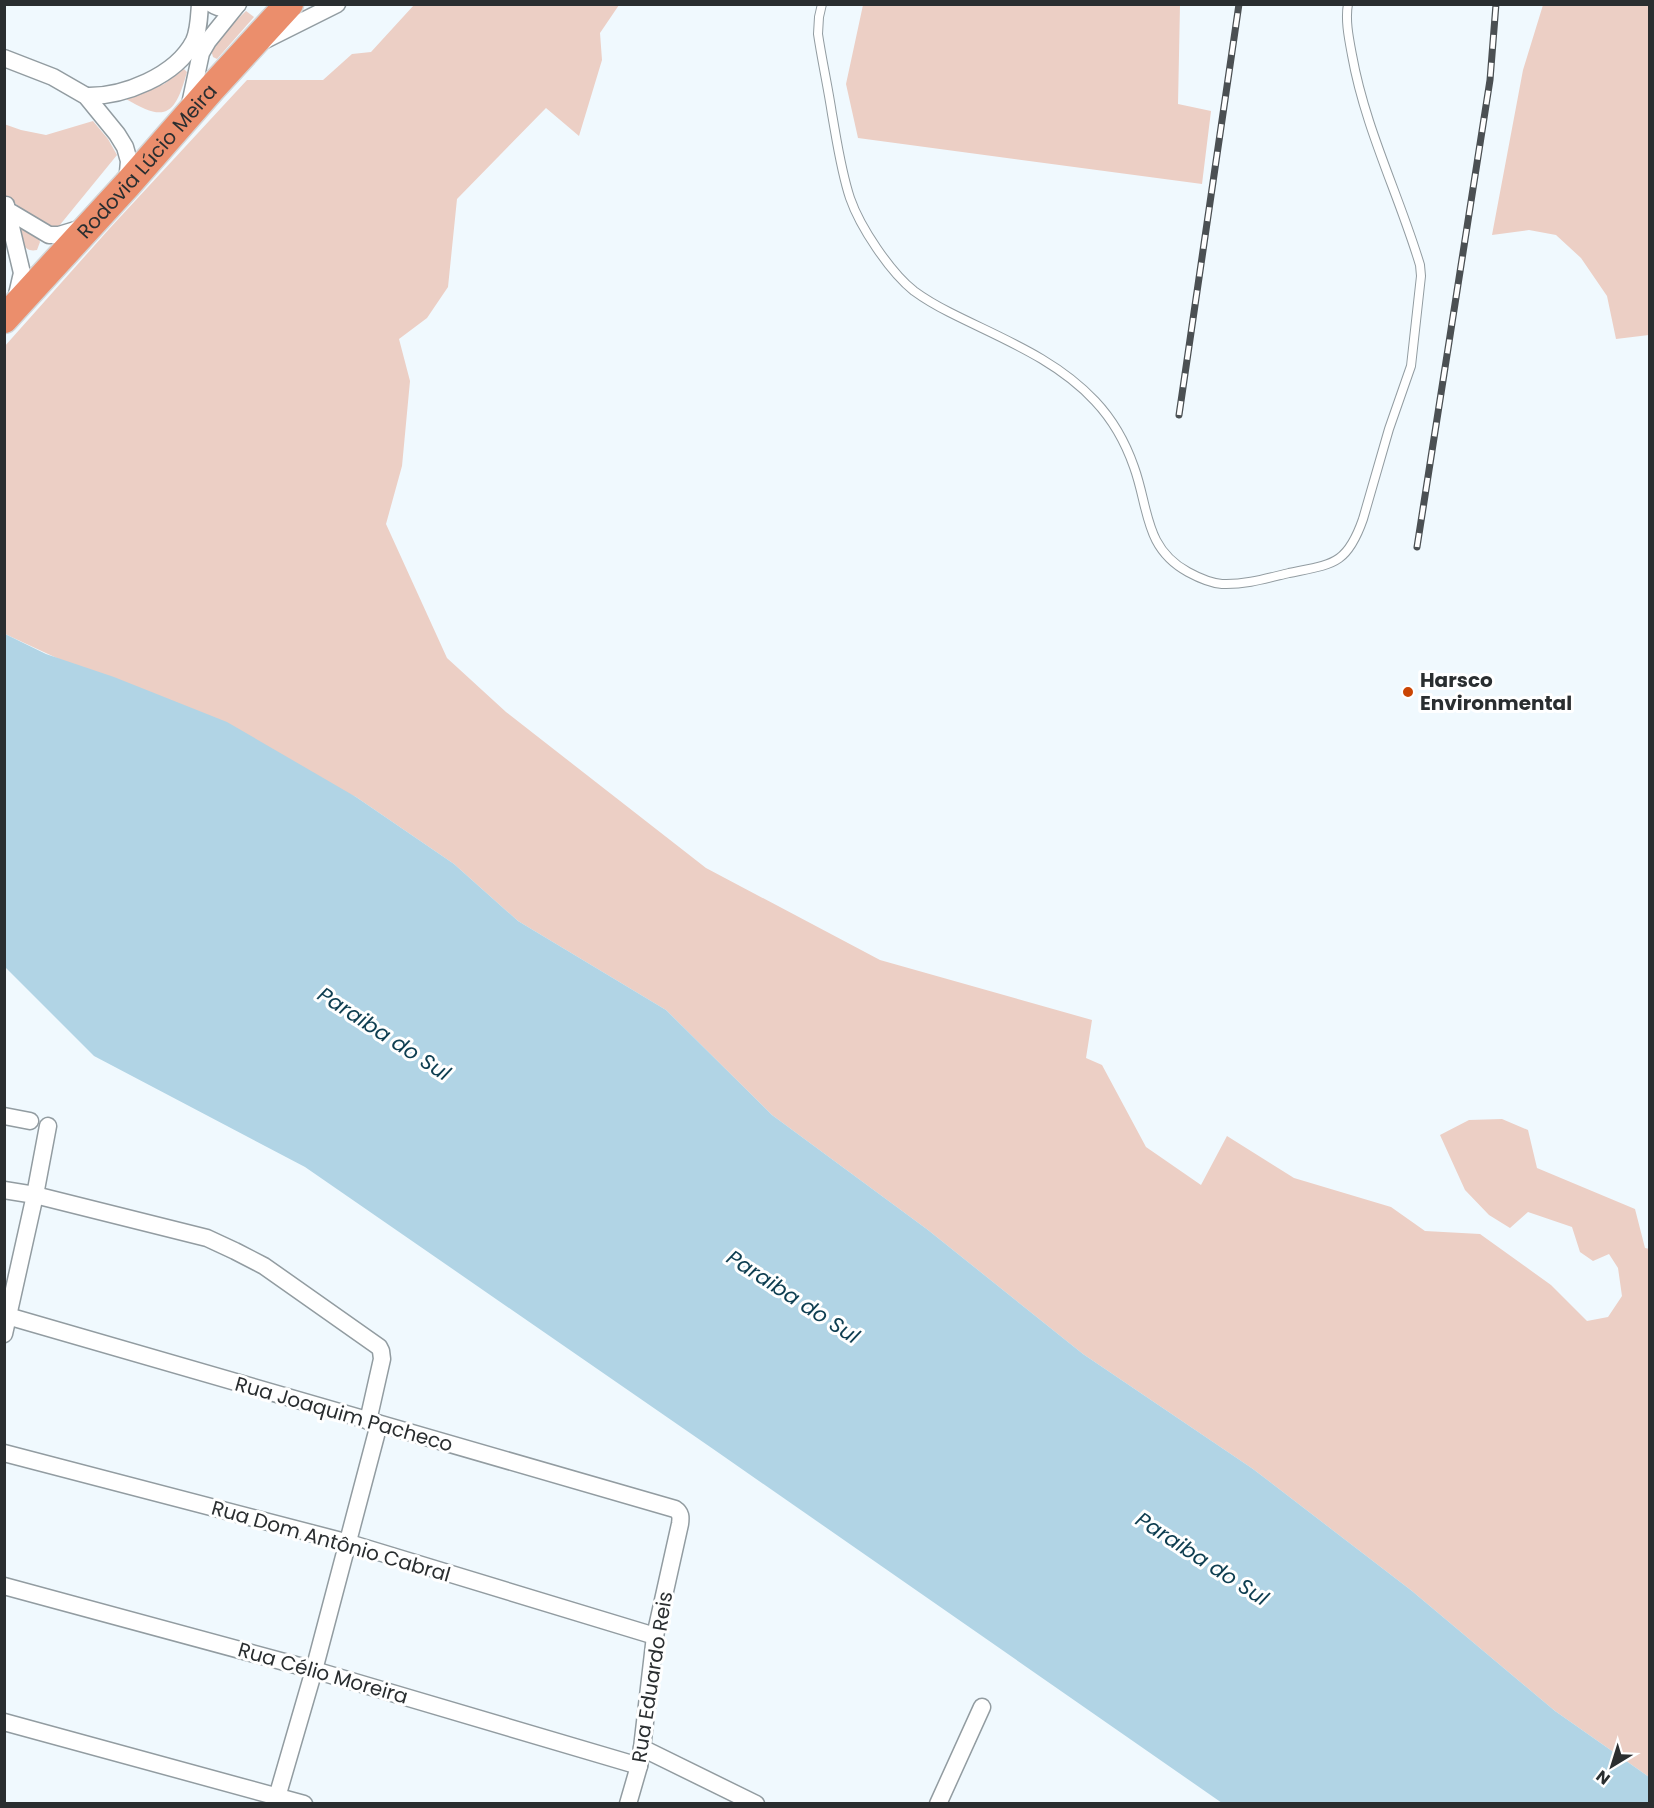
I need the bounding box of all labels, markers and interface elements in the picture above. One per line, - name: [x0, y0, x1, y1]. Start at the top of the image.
- street label: Rodovia Lúcio Meira: [71, 78, 223, 245]
- place label: Harsco Environmental: [1420, 666, 1572, 717]
- marker: Harsco Environmental: [1401, 685, 1415, 699]
- water label: Paraiba do Sul: [312, 980, 457, 1088]
- water label: Paraiba do Sul: [721, 1243, 866, 1351]
- street label: Rua Joaquim Pacheco: [232, 1369, 456, 1459]
- street label: Rua Dom Antônio Cabral: [208, 1493, 454, 1589]
- water label: Paraiba do Sul: [1130, 1505, 1275, 1613]
- street label: Rua Eduardo Reis: [625, 1589, 679, 1765]
- street label: Rua Célio Moreira: [235, 1635, 411, 1711]
- north arrow: [1582, 1736, 1642, 1796]
- text: N: [1591, 1765, 1615, 1790]

